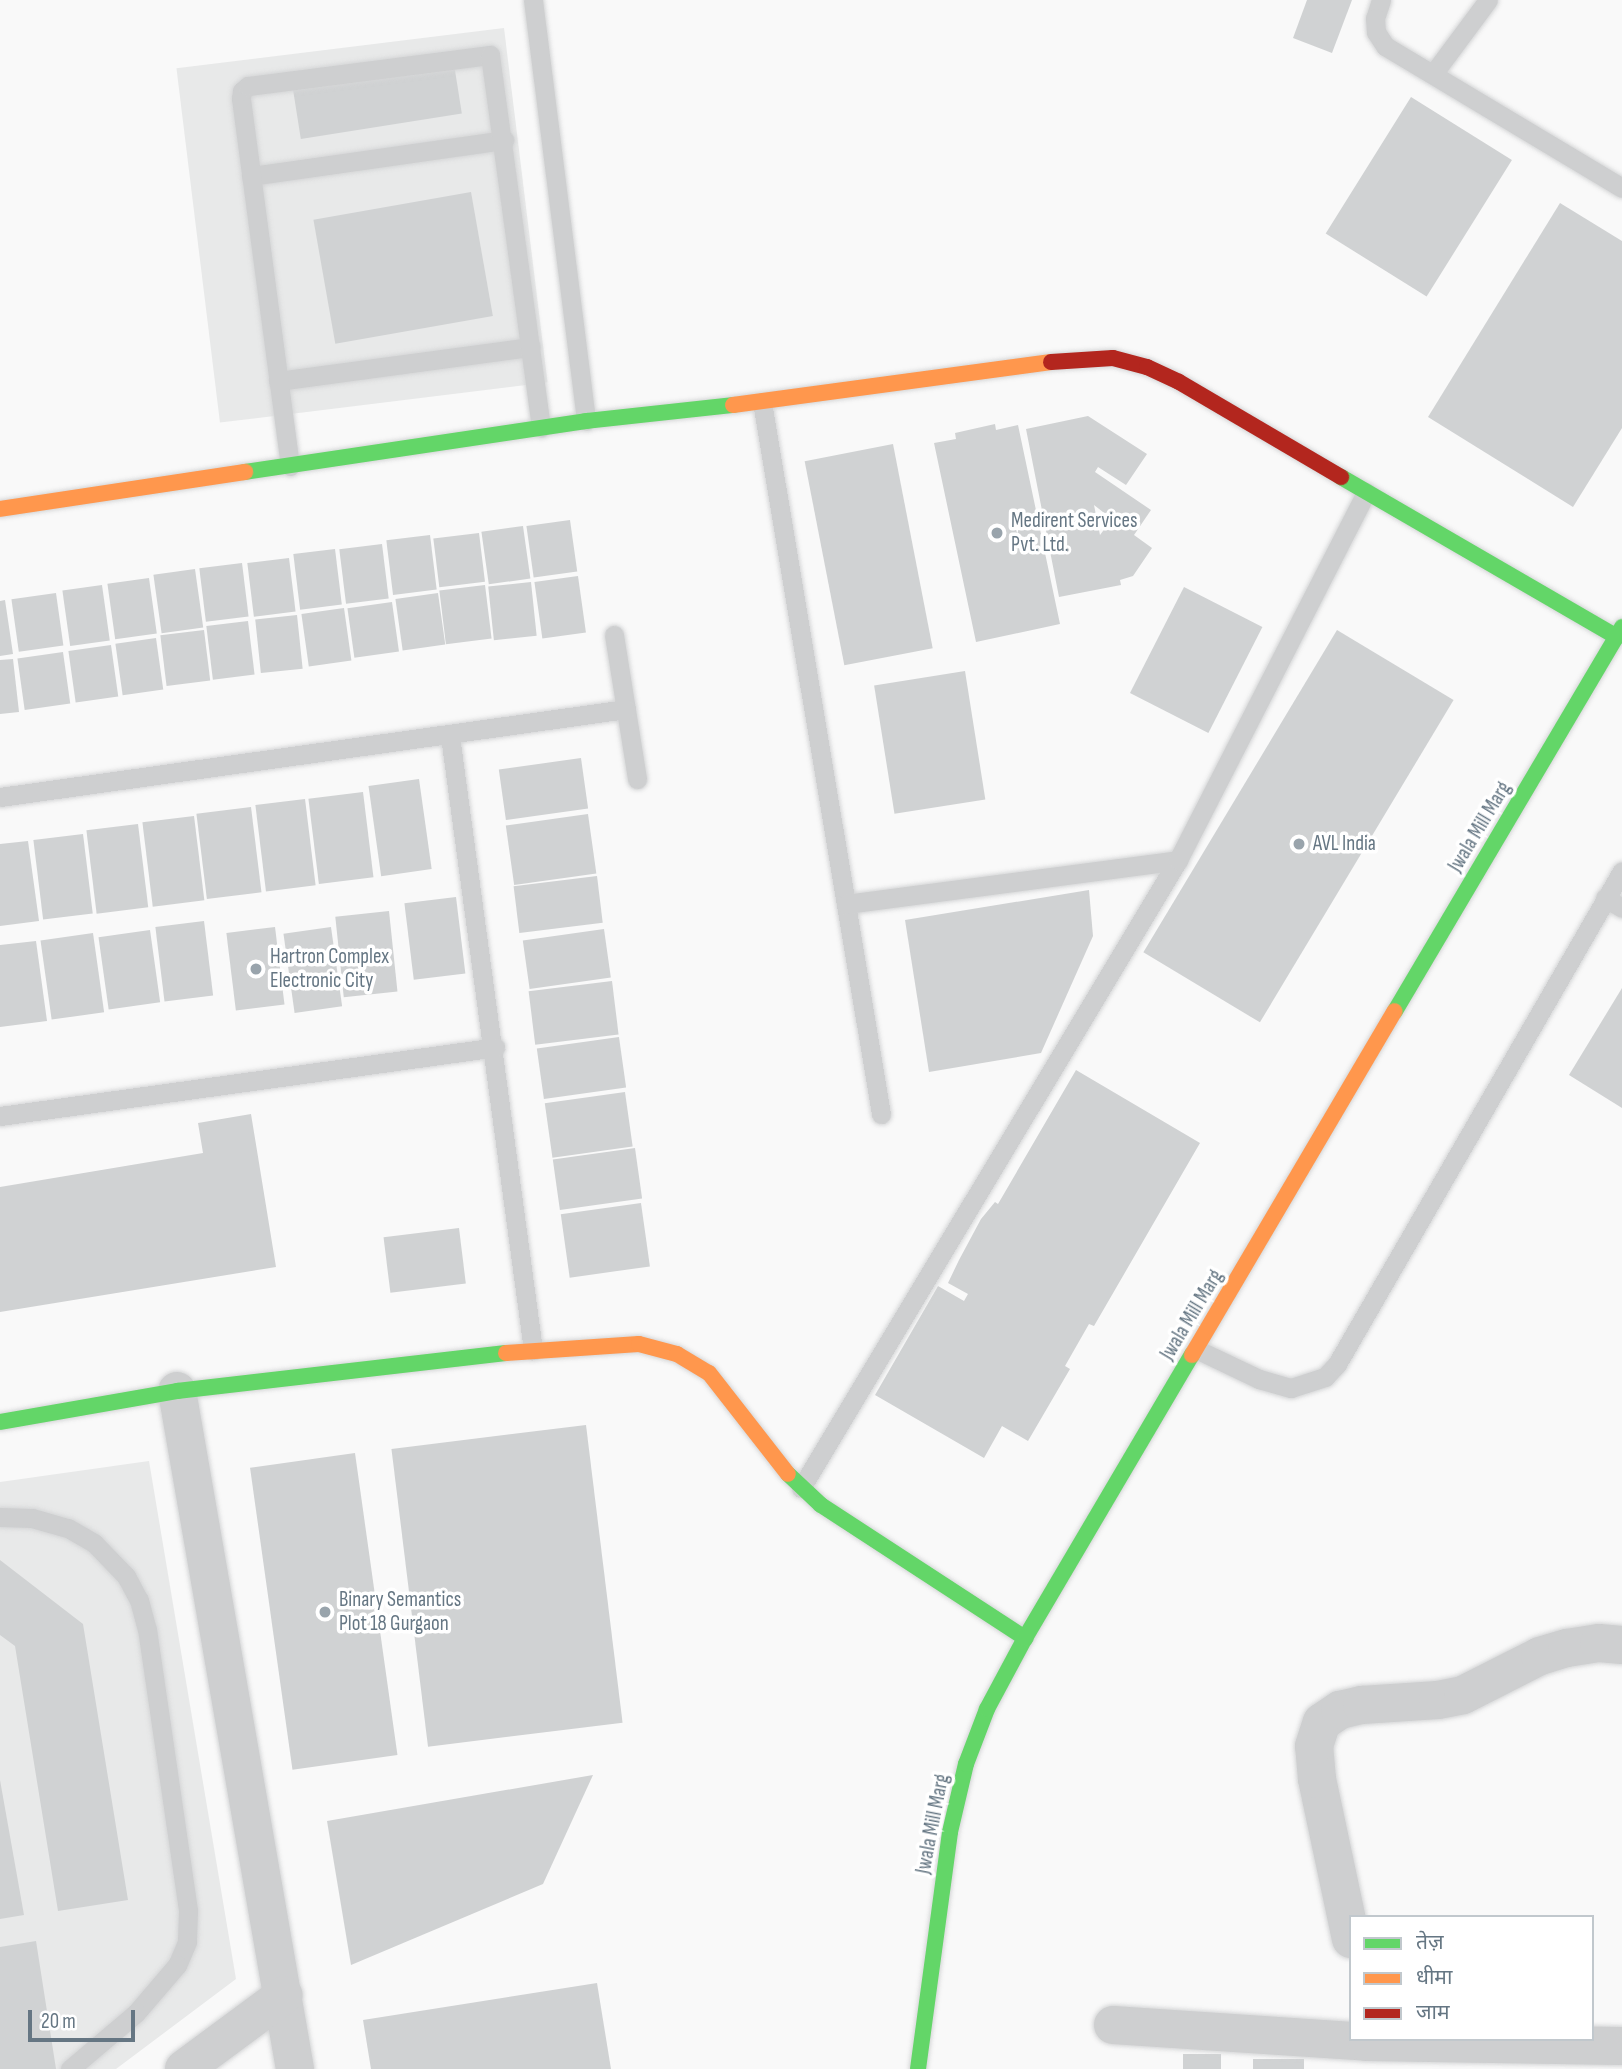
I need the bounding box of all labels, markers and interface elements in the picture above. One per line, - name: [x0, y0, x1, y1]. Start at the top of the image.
- place label: Medirent Services Pvt. Ltd.: [1011, 508, 1138, 558]
- marker: Medirent Services Pvt. Ltd.: [989, 525, 1005, 541]
- street label: Jwala Mill Marg: [1443, 777, 1517, 877]
- place label: AVL India: [1313, 831, 1376, 857]
- marker: AVL India: [1291, 836, 1307, 852]
- place label: Hartron Complex Electronic City: [270, 944, 389, 994]
- marker: Hartron Complex Electronic City: [248, 961, 264, 977]
- street label: Jwala Mill Marg: [1155, 1265, 1229, 1365]
- place label: Binary Semantics Plot 18 Gurgaon: [339, 1587, 461, 1637]
- marker: Binary Semantics Plot 18 Gurgaon: [317, 1604, 333, 1620]
- street label: Jwala Mill Marg: [911, 1772, 955, 1876]
- legend: [1349, 1915, 1594, 2041]
- text: तेज़: [1416, 1930, 1444, 1955]
- text: धीमा: [1416, 1965, 1452, 1990]
- scale bar: [32, 1996, 138, 2040]
- text: जाम: [1416, 2000, 1450, 2025]
- text: 20 m: [41, 2009, 76, 2034]

